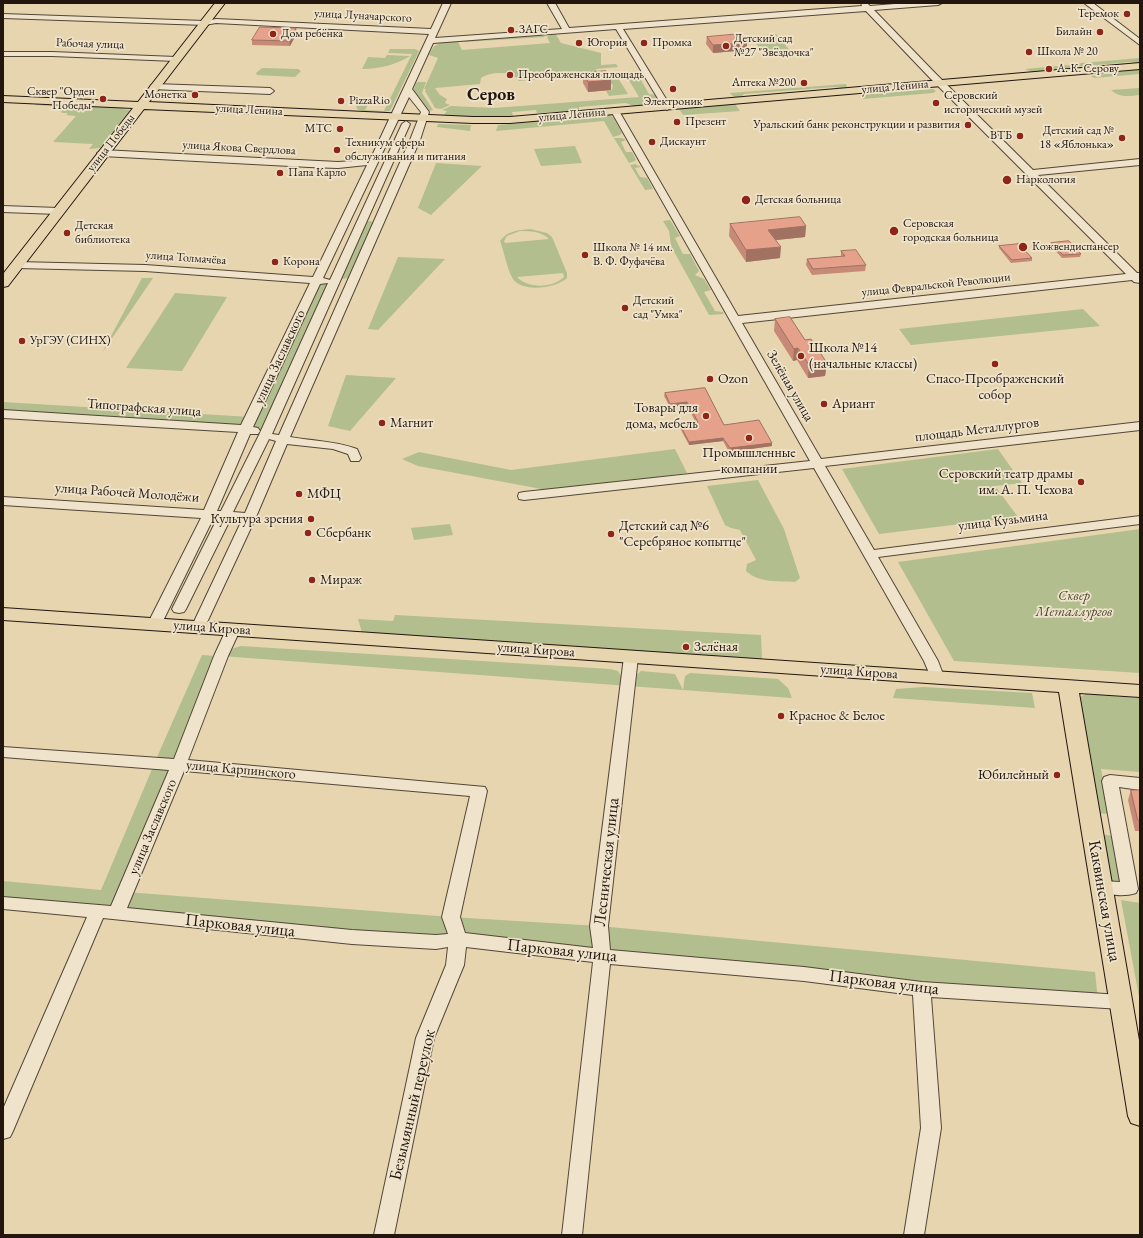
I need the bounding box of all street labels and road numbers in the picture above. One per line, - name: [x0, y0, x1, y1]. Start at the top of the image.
- street label: улица Луначарского: [314, 6, 412, 26]
- street label: Рабочая улица: [56, 36, 124, 52]
- street label: улица Ленина: [861, 77, 929, 97]
- street label: улица Ленина: [215, 101, 283, 119]
- street label: улица Ленина: [538, 105, 606, 125]
- street label: улица Победы: [84, 111, 138, 175]
- street label: улица Якова Свердлова: [182, 138, 296, 158]
- street label: улица Толмачёва: [145, 248, 227, 268]
- street label: улица Февральской Революции: [861, 270, 1011, 300]
- street label: улица Заславского: [251, 307, 309, 407]
- street label: Зелёная улица: [763, 347, 817, 425]
- street label: Типографская улица: [86, 396, 202, 420]
- street label: площадь Металлургов: [914, 414, 1040, 446]
- street label: улица Рабочей Молодёжи: [54, 480, 200, 506]
- street label: улица Кузьмина: [957, 507, 1049, 535]
- street label: улица Кирова: [173, 617, 251, 639]
- street label: улица Кирова: [497, 639, 575, 661]
- street label: улица Кирова: [820, 661, 898, 683]
- street label: улица Карпинского: [185, 757, 297, 783]
- street label: улица Заславского: [125, 777, 181, 877]
- street label: Лесническая улица: [590, 797, 624, 927]
- street label: Каквинская улица: [1083, 839, 1125, 963]
- street label: Парковая улица: [184, 910, 296, 942]
- street label: Парковая улица: [506, 935, 618, 967]
- street label: Парковая улица: [828, 966, 940, 1000]
- street label: Безымянный переулок: [386, 1027, 440, 1183]

